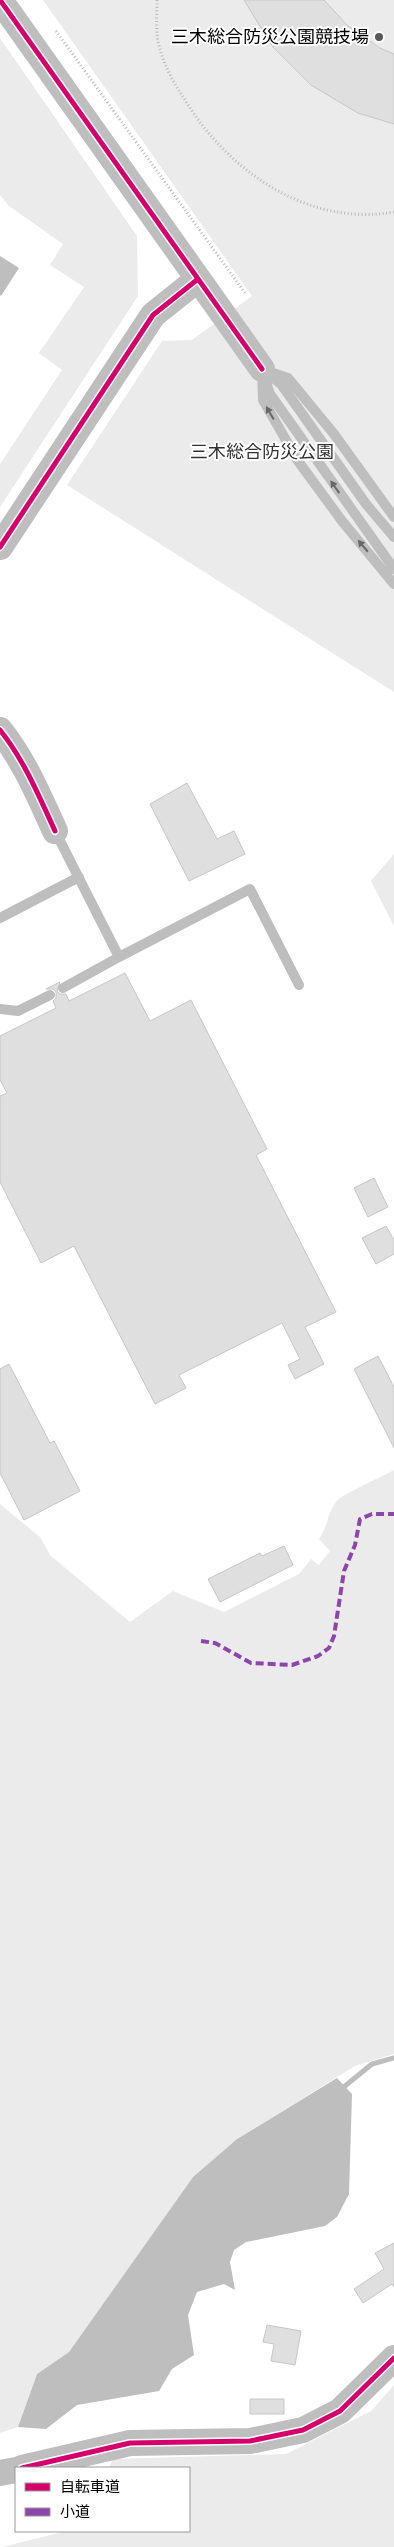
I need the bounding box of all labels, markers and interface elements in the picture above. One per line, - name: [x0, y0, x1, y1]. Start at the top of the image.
- place label: 三木総合防災公園競技場: [171, 25, 369, 47]
- marker: 三木総合防災公園競技場: [373, 31, 385, 43]
- one-way arrow: [266, 407, 275, 420]
- park label: 三木総合防災公園: [190, 440, 334, 462]
- one-way arrow: [330, 480, 340, 494]
- one-way arrow: [357, 541, 369, 553]
- legend: [15, 2467, 190, 2532]
- text: 自転車道: [60, 2477, 120, 2495]
- text: 小道: [60, 2502, 90, 2520]

